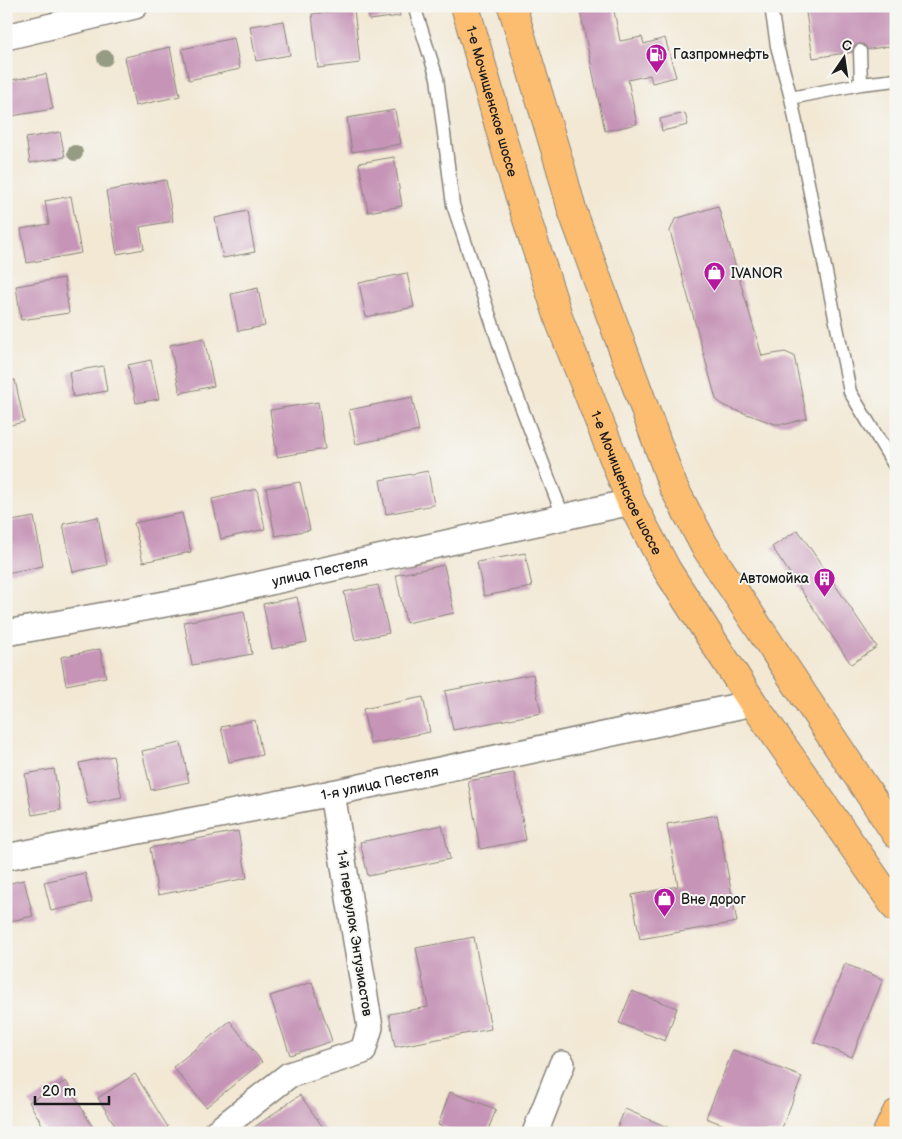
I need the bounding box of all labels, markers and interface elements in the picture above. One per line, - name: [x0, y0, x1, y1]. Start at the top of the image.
- street label: 1-е Мочищенское шоссе: [462, 24, 521, 179]
- north arrow: [820, 32, 870, 82]
- text: С: [840, 36, 854, 55]
- fuel station icon: Газпромнефть: [645, 42, 669, 73]
- place label: Газпромнефть: [673, 46, 769, 63]
- shop icon: IVANOR: [703, 261, 727, 292]
- place label: IVANOR: [731, 265, 783, 282]
- street label: 1-е Мочищенское шоссе: [587, 408, 666, 558]
- street label: улица Пестеля: [270, 553, 370, 590]
- building icon: Автомойка: [813, 566, 837, 597]
- place label: Автомойка: [739, 570, 810, 587]
- street label: 1-я улица Пестеля: [319, 762, 440, 804]
- street label: 1-й переулок Энтузиастов: [333, 849, 376, 1018]
- shop icon: Вне дорог: [653, 887, 677, 918]
- place label: Вне дорог: [681, 891, 746, 908]
- scale bar: [35, 1074, 109, 1106]
- text: 20 m: [42, 1082, 76, 1101]

